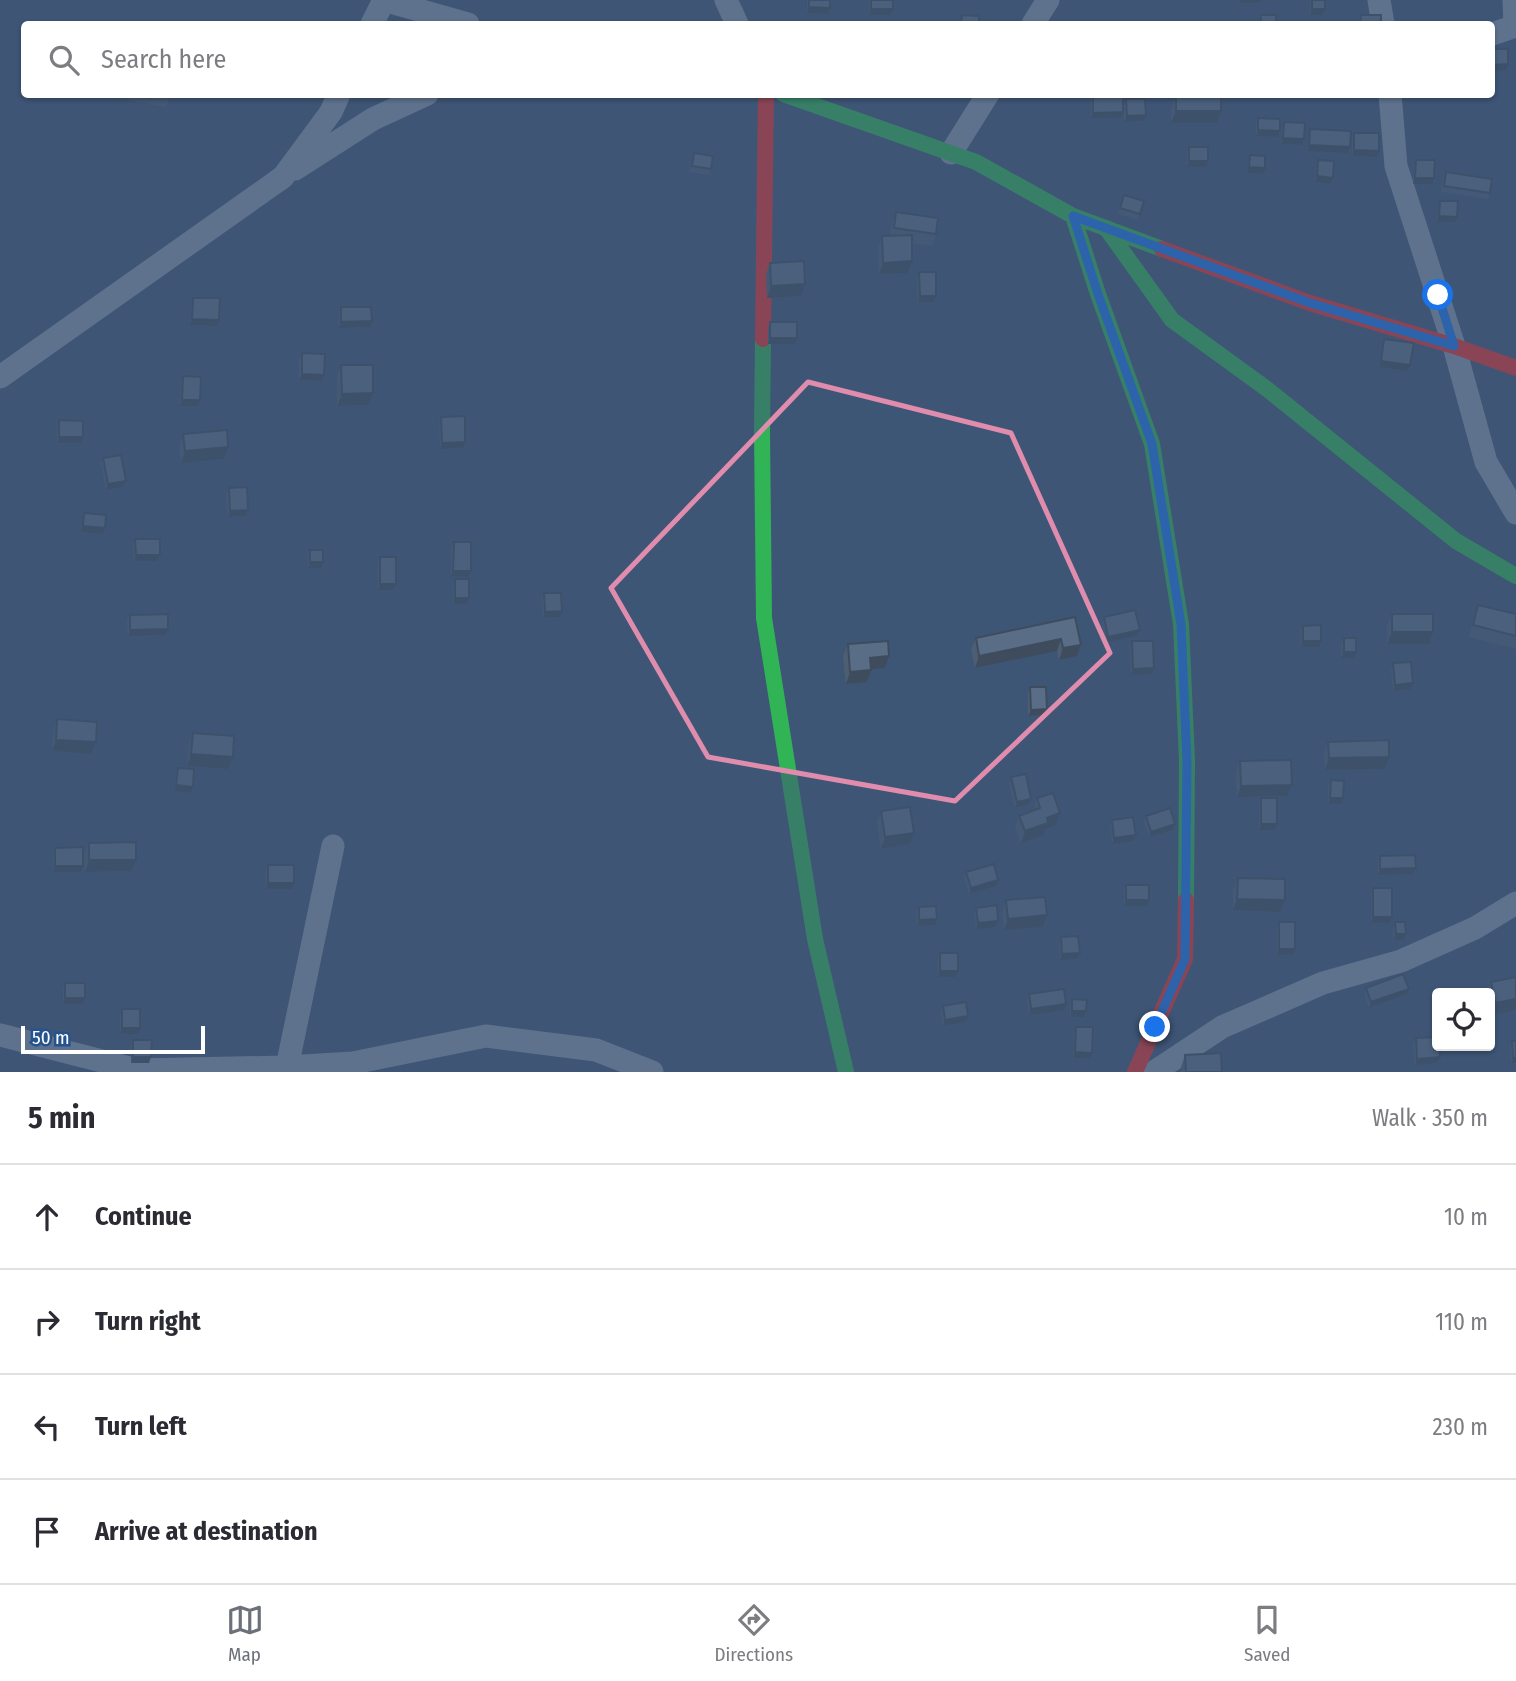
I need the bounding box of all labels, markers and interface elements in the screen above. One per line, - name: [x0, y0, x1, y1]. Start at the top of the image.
- search box: [21, 21, 1495, 98]
- icon: search: [45, 41, 83, 79]
- text: Search here: [101, 44, 226, 75]
- route start: [1422, 279, 1453, 310]
- map controls: [1432, 988, 1495, 1051]
- button: locate: [1432, 988, 1495, 1051]
- route end: [1139, 1011, 1170, 1042]
- scale bar: [21, 1023, 205, 1055]
- text: 50 m: [32, 1026, 70, 1049]
- text: 5 min: [28, 1100, 95, 1136]
- text: Walk · 350 m: [1372, 1104, 1488, 1132]
- icon: ahead: [28, 1198, 66, 1236]
- text: Continue: [95, 1201, 192, 1232]
- text: 10 m: [1444, 1203, 1488, 1231]
- icon: right: [28, 1303, 66, 1341]
- text: Turn right: [95, 1306, 201, 1337]
- text: 110 m: [1435, 1308, 1488, 1336]
- icon: left: [28, 1408, 66, 1446]
- text: Turn left: [95, 1411, 187, 1442]
- text: 230 m: [1432, 1413, 1488, 1441]
- icon: arrive: [28, 1513, 66, 1551]
- text: Arrive at destination: [95, 1516, 318, 1547]
- tab: Map: [226, 1601, 264, 1666]
- tab: Directions: [715, 1601, 793, 1666]
- tab: Saved: [1244, 1601, 1290, 1666]

